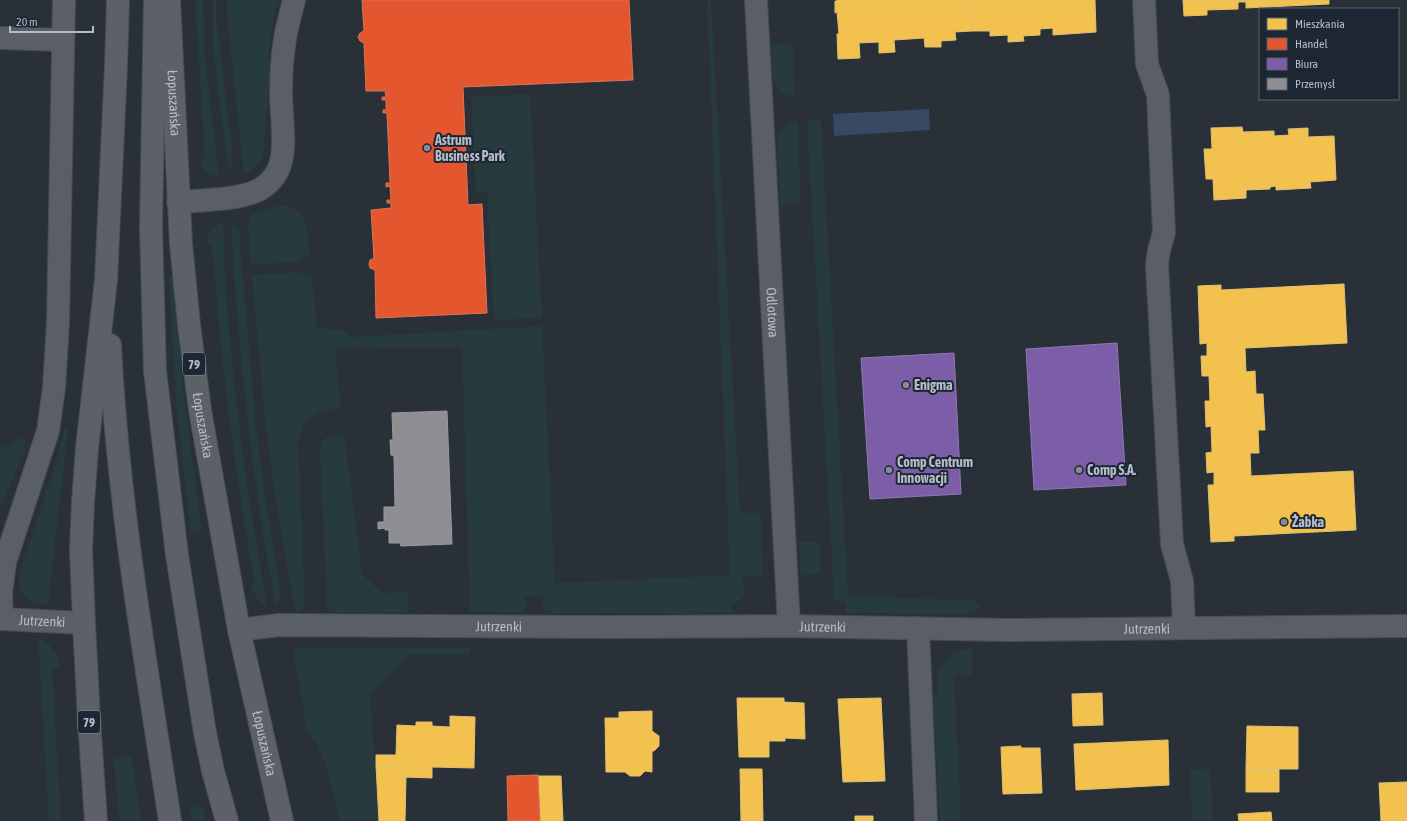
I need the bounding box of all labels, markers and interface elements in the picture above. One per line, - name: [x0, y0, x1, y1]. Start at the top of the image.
- scale bar: [10, 8, 93, 34]
- legend: [1259, 8, 1399, 100]
- text: 20 m: [16, 15, 38, 29]
- text: Mieszkania: [1295, 17, 1345, 31]
- text: Handel: [1295, 37, 1329, 51]
- text: Biura: [1295, 57, 1318, 71]
- street label: Łopuszańska: [164, 69, 184, 136]
- text: Przemysł: [1295, 77, 1336, 91]
- place label: Astrum Business Park: [434, 132, 506, 164]
- marker: Astrum Business Park: [422, 143, 432, 153]
- street label: Odlotowa: [763, 287, 782, 338]
- road number: 79: [183, 353, 205, 375]
- place label: Enigma: [914, 377, 953, 393]
- marker: Enigma: [901, 380, 911, 390]
- street label: Łopuszańska: [190, 392, 216, 459]
- place label: Comp Centrum Innowacji: [897, 454, 973, 486]
- place label: Comp S.A.: [1087, 462, 1137, 478]
- marker: Comp Centrum Innowacji: [884, 465, 894, 475]
- marker: Comp S.A.: [1074, 465, 1084, 475]
- place label: Żabka: [1292, 513, 1325, 530]
- marker: Żabka: [1279, 517, 1289, 527]
- street label: Jutrzenki: [18, 612, 66, 630]
- street label: Jutrzenki: [475, 618, 522, 634]
- street label: Jutrzenki: [799, 618, 846, 635]
- street label: Jutrzenki: [1123, 620, 1170, 637]
- street label: Łopuszańska: [249, 709, 280, 777]
- road number: 79: [78, 711, 100, 733]

